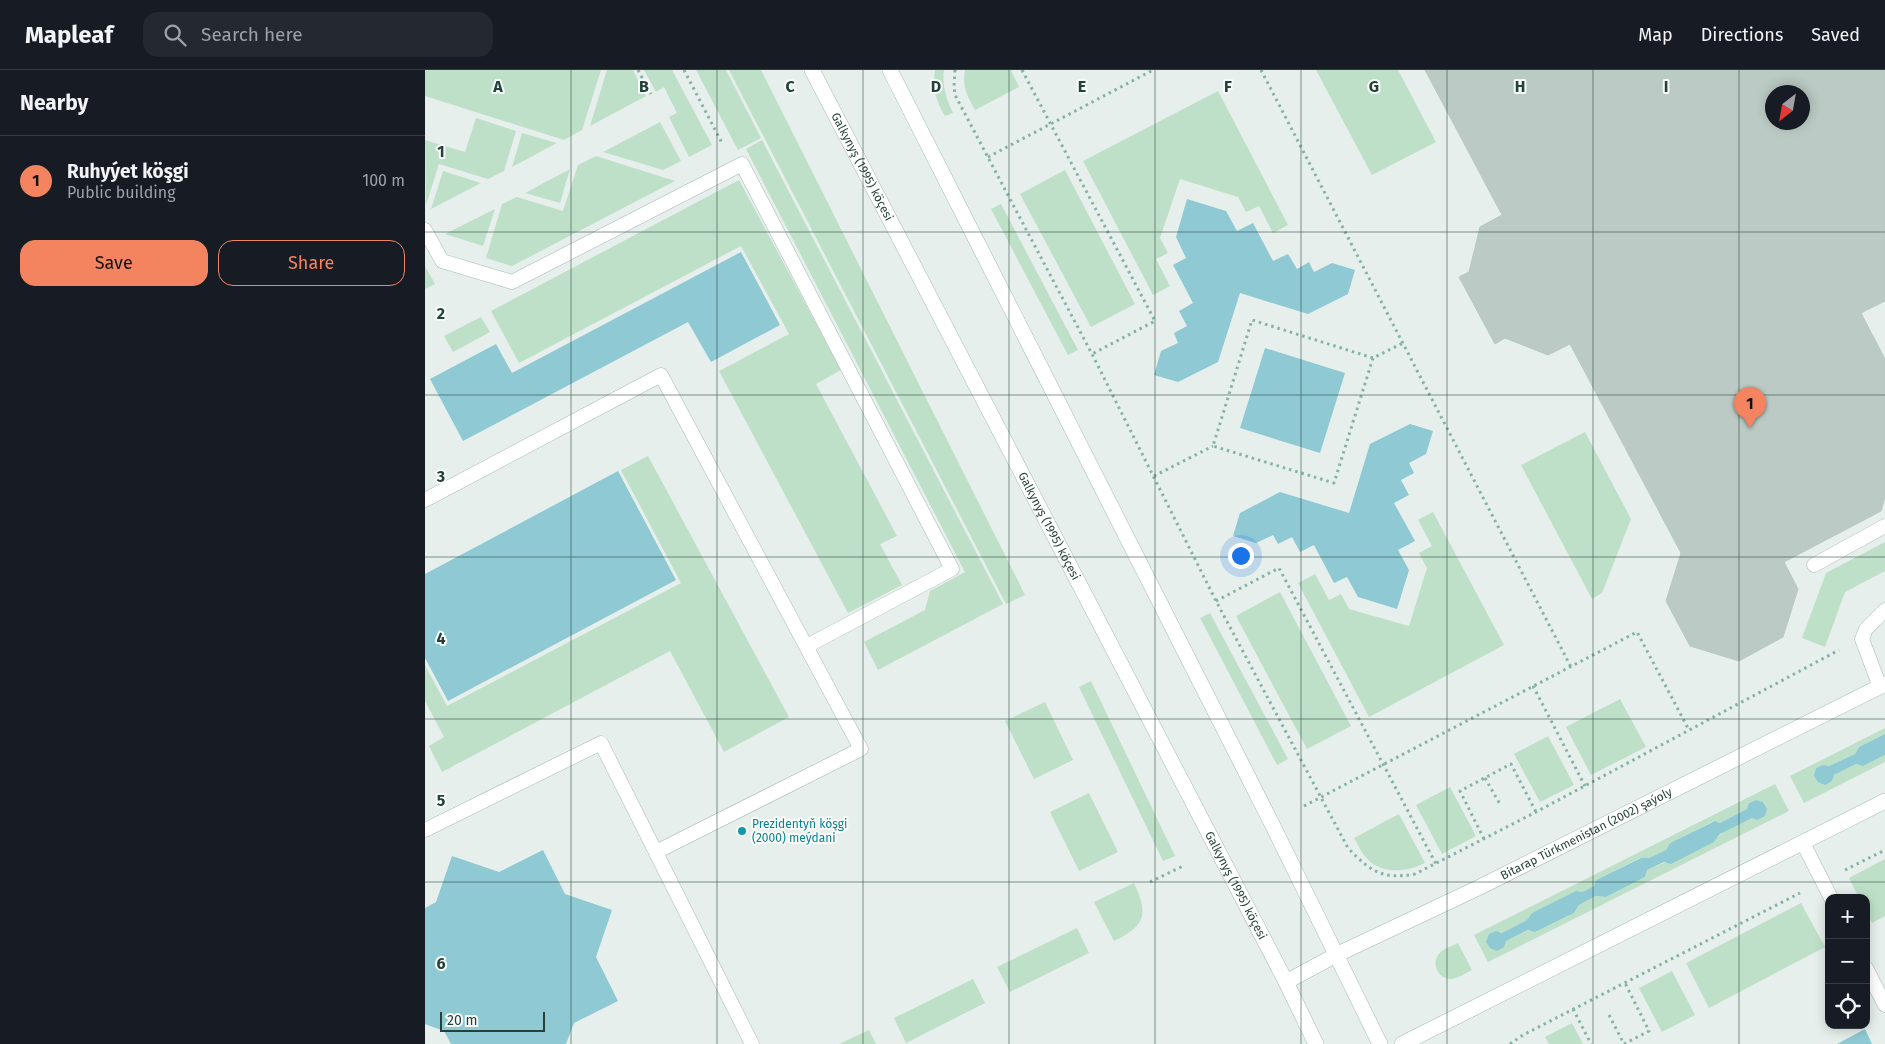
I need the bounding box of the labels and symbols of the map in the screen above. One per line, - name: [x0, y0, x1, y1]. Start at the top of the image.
- text: A: [492, 77, 503, 96]
- text: B: [639, 77, 649, 96]
- text: C: [785, 77, 795, 96]
- text: D: [931, 77, 941, 96]
- text: E: [1078, 77, 1086, 96]
- text: F: [1224, 77, 1232, 96]
- text: G: [1369, 77, 1379, 96]
- text: H: [1515, 77, 1525, 96]
- text: I: [1664, 77, 1668, 96]
- north arrow: [1765, 85, 1810, 130]
- street label: Galkynyş (1995) köçesi: [828, 110, 896, 223]
- text: 1: [437, 142, 445, 161]
- text: 2: [437, 304, 445, 323]
- pin: 1: [1734, 387, 1766, 428]
- text: 3: [436, 467, 445, 486]
- street label: Galkynyş (1995) köçesi: [1015, 470, 1083, 582]
- your location: [1228, 543, 1254, 569]
- text: 4: [436, 629, 446, 648]
- street label: Bitarap Türkmenistan (2002) şaýoly: [1498, 785, 1675, 883]
- text: 5: [437, 791, 446, 810]
- place label: Prezidentyň köşgi (2000) meýdani: [752, 817, 848, 845]
- marker: Prezidentyň köşgi (2000) meýdani: [736, 825, 748, 837]
- street label: Galkynyş (1995) köçesi: [1202, 829, 1270, 942]
- text: 6: [436, 954, 446, 973]
- scale bar: [440, 1009, 545, 1032]

